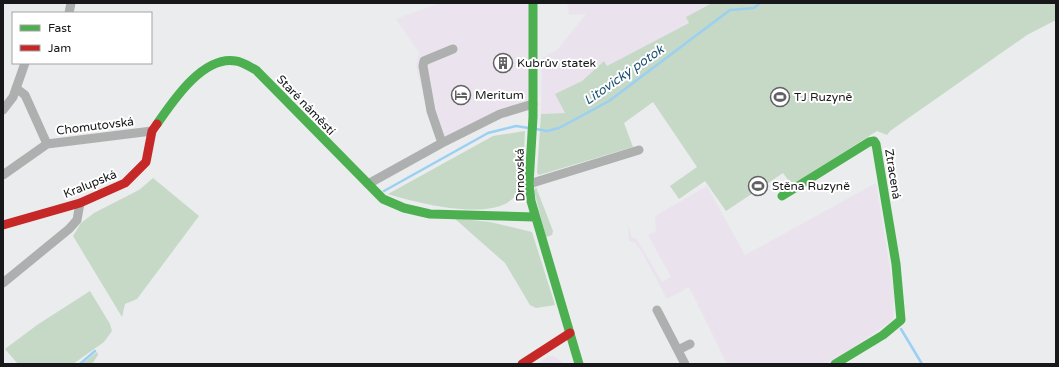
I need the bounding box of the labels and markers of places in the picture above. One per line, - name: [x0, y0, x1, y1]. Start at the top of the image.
- building icon: Kubrův statek: [492, 52, 514, 74]
- place label: Kubrův statek: [517, 56, 596, 70]
- hotel icon: Meritum: [450, 84, 472, 106]
- sports icon: TJ Ruzyně: [769, 86, 791, 108]
- place label: Meritum: [475, 88, 524, 102]
- place label: TJ Ruzyně: [794, 90, 853, 104]
- sports icon: Stěna Ruzyně: [747, 175, 769, 197]
- place label: Stěna Ruzyně: [772, 179, 850, 193]

